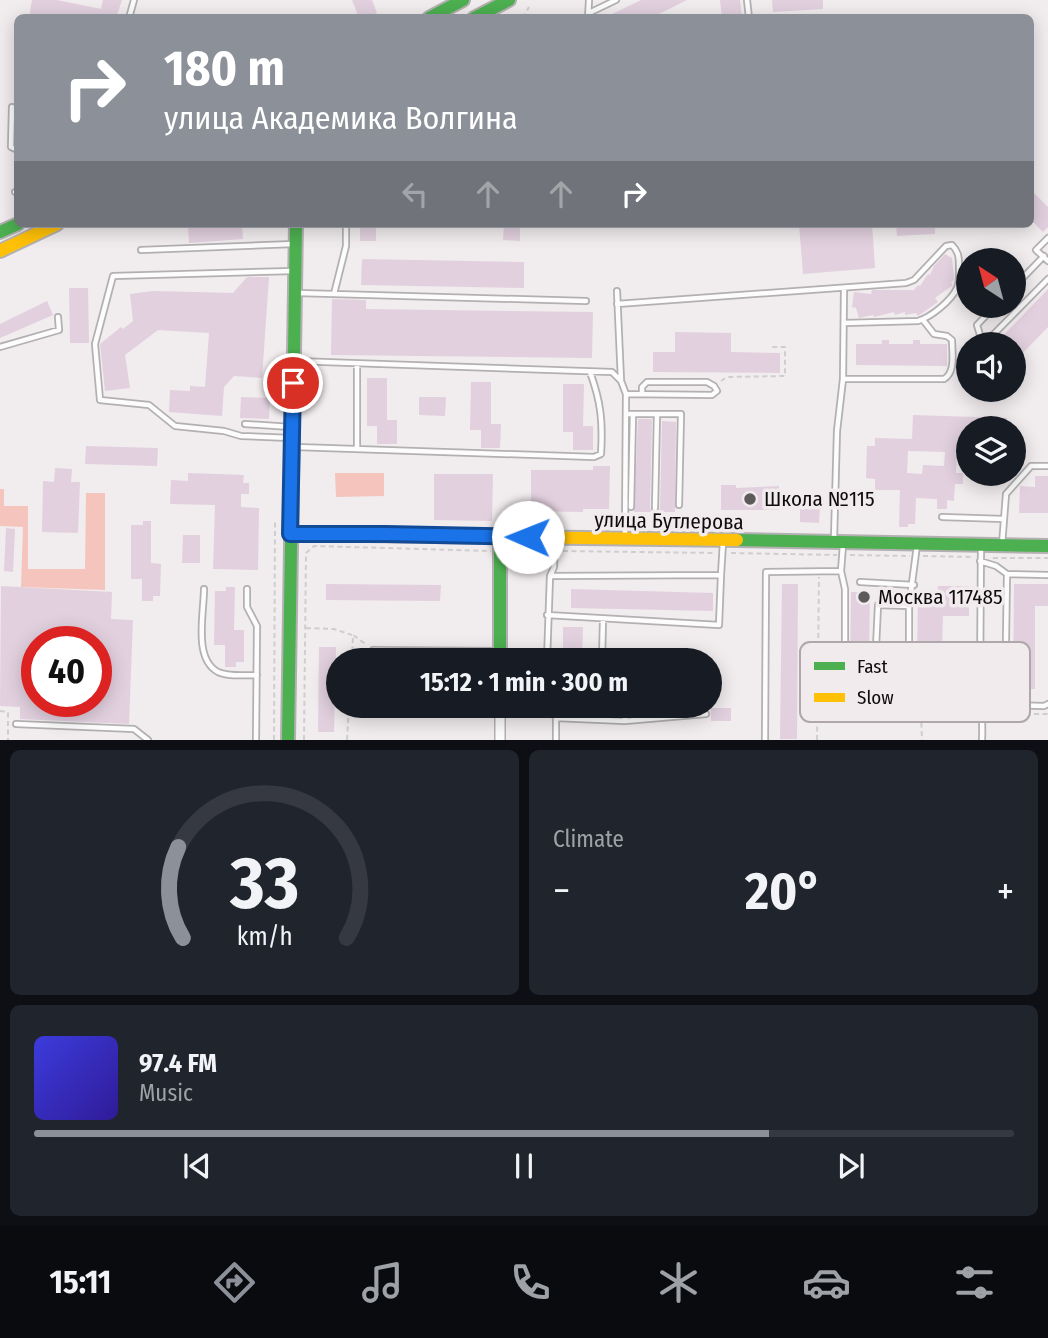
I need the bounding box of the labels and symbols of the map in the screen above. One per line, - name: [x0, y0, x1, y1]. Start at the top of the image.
- north arrow: [956, 248, 1026, 318]
- pin: [263, 353, 323, 413]
- place label: Школа №115: [764, 486, 875, 512]
- marker: Школа №115: [742, 491, 758, 507]
- position arrow: [491, 500, 565, 574]
- street label: улица Бутлерова: [594, 507, 744, 535]
- place label: Москва 117485: [878, 584, 1003, 610]
- marker: Москва 117485: [856, 589, 872, 605]
- speed limit sign: 40: [21, 626, 112, 717]
- legend: [800, 642, 1030, 722]
- text: Fast: [857, 655, 888, 678]
- text: Slow: [857, 686, 894, 709]

